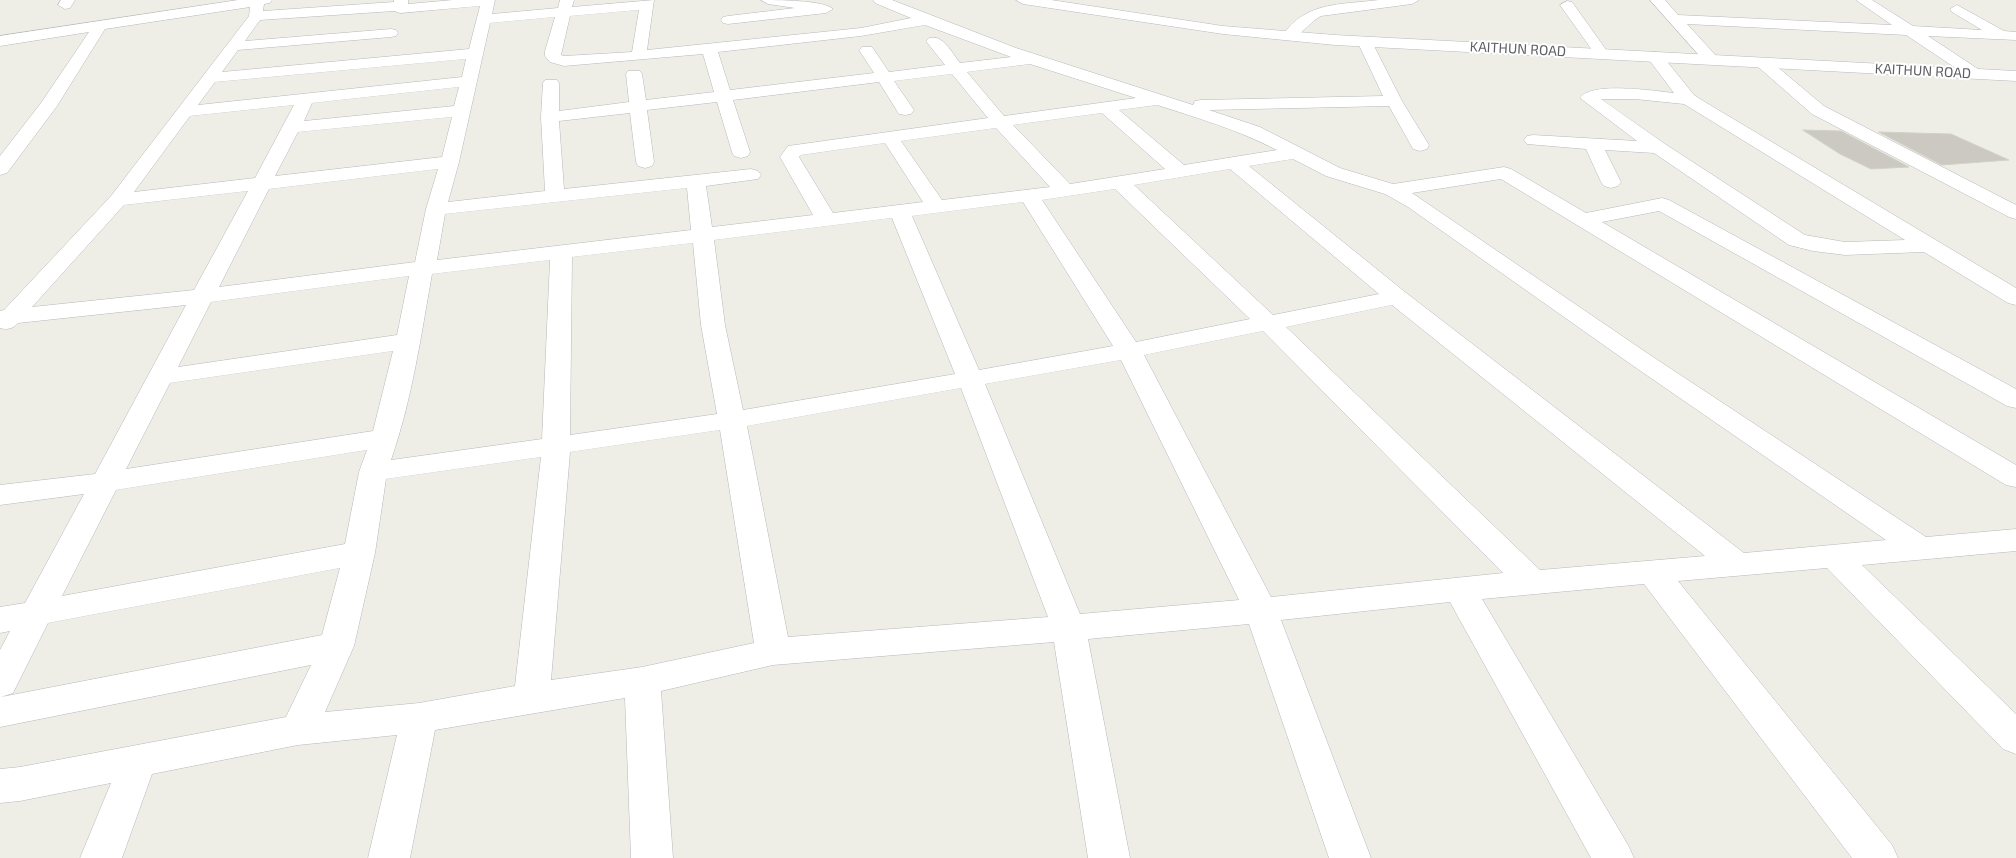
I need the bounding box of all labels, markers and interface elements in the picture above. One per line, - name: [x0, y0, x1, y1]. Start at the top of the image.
- street label: KAITHUN ROAD: [1469, 38, 1567, 60]
- street label: KAITHUN ROAD: [1874, 60, 1972, 82]

